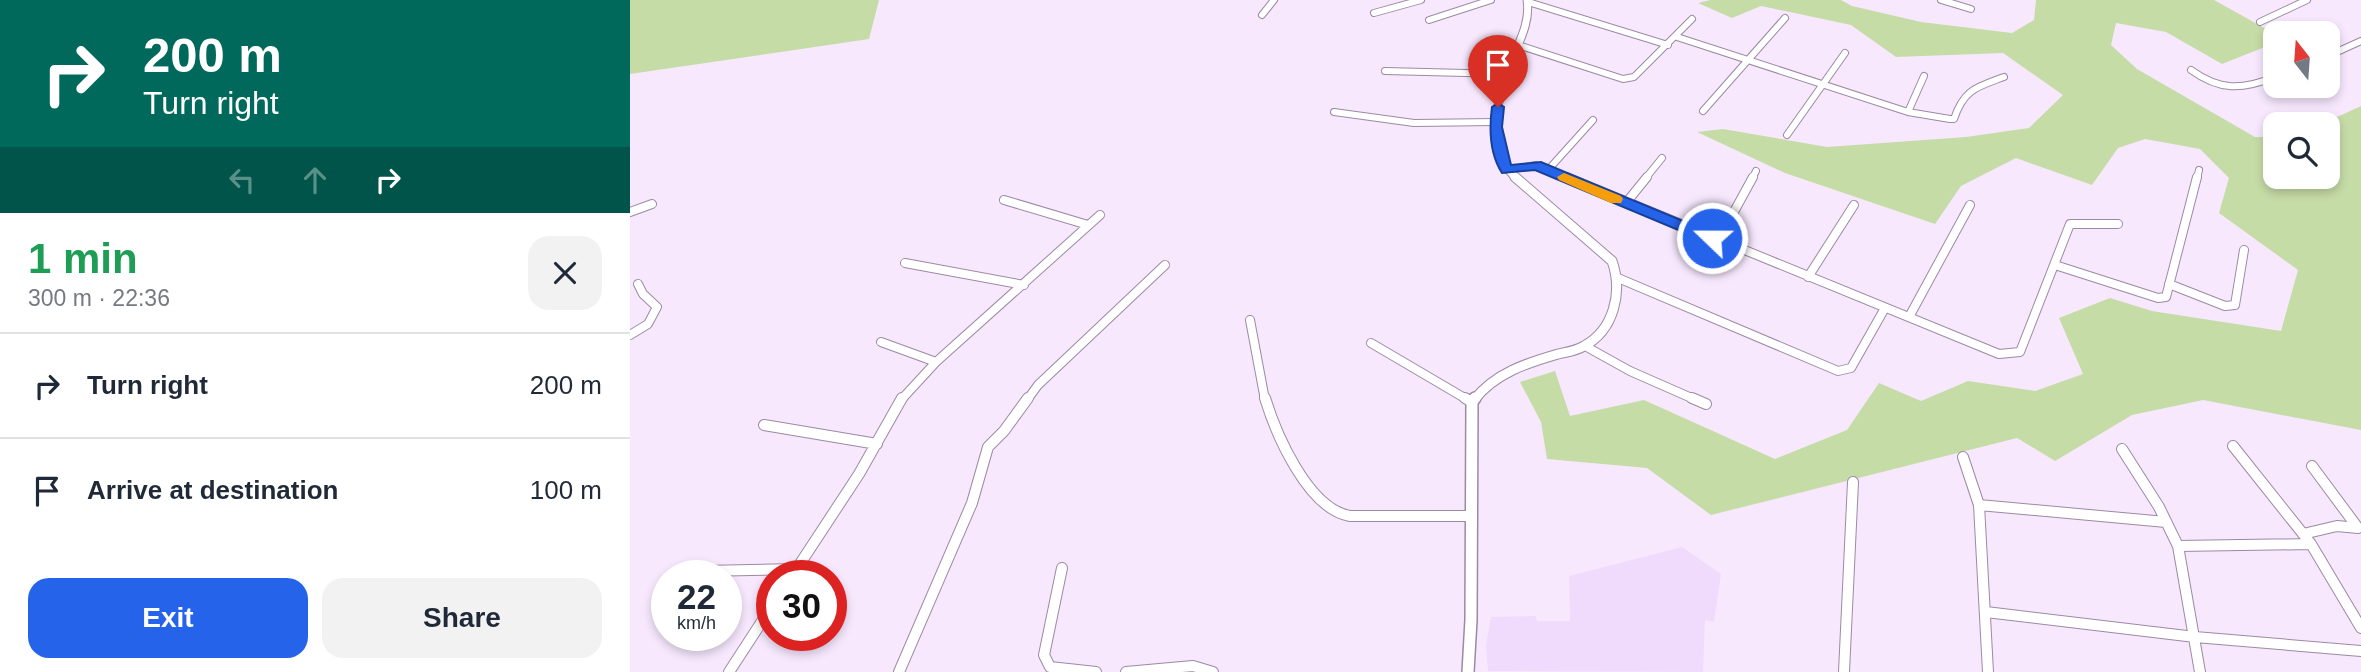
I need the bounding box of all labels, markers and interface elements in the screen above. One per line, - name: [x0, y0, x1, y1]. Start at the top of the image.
- north arrow: [2263, 21, 2340, 98]
- map controls: [2263, 21, 2340, 189]
- icon: right: [28, 28, 119, 119]
- text: 200 m: [143, 28, 282, 82]
- pin: [1468, 35, 1528, 107]
- icon: arrive: [1479, 46, 1517, 84]
- text: Turn right: [143, 85, 279, 121]
- button: search: [2263, 112, 2340, 189]
- icon: left: [223, 161, 261, 199]
- icon: ahead: [296, 161, 334, 199]
- icon: right: [369, 161, 407, 199]
- position arrow: [1675, 201, 1749, 275]
- text: 1 min: [28, 235, 138, 282]
- button: close: [528, 236, 602, 310]
- text: 300 m · 22:36: [28, 285, 170, 311]
- icon: right: [28, 367, 66, 405]
- text: Turn right: [87, 370, 208, 400]
- text: 200 m: [530, 370, 602, 400]
- icon: arrive: [28, 472, 66, 510]
- text: Arrive at destination: [87, 475, 338, 505]
- text: 100 m: [530, 475, 602, 505]
- speed limit sign: 30: [756, 560, 847, 651]
- text: 22: [677, 577, 716, 616]
- button: Exit: [28, 578, 308, 658]
- button: Share: [322, 578, 602, 658]
- text: km/h: [677, 613, 716, 633]

